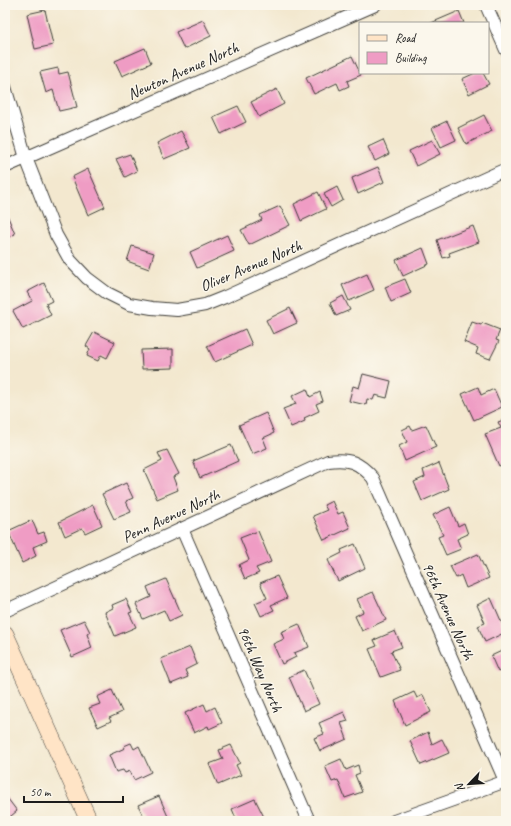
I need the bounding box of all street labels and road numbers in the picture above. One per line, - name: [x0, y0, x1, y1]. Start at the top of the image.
- street label: Newton Avenue North: [124, 37, 242, 104]
- street label: Oliver Avenue North: [197, 235, 305, 296]
- street label: Penn Avenue North: [119, 484, 224, 547]
- street label: 96th Avenue North: [417, 559, 479, 665]
- street label: 96th Way North: [233, 623, 287, 716]

